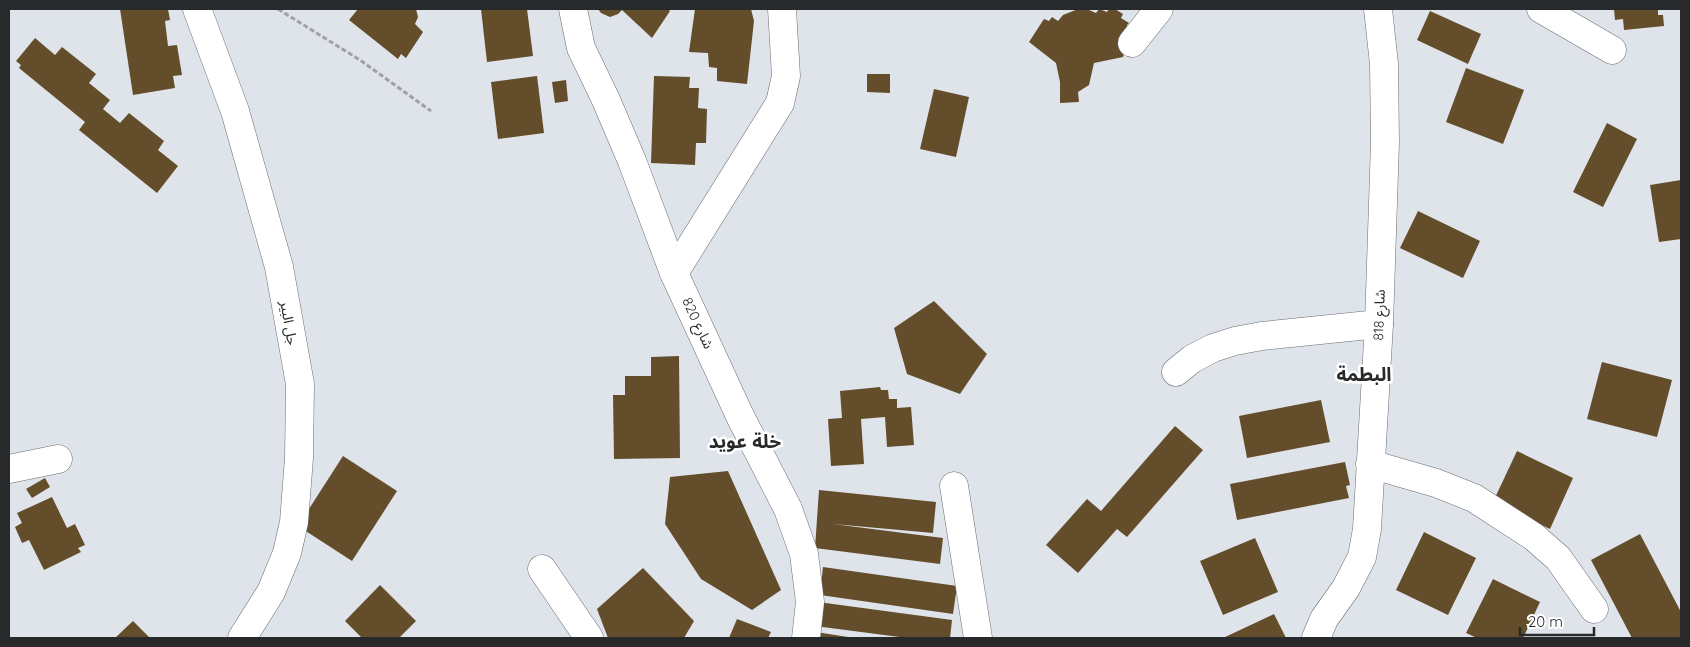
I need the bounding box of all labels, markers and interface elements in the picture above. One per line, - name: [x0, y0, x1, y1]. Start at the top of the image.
- street label: شارع 818: [1369, 289, 1391, 341]
- street label: شارع 820: [676, 294, 718, 352]
- street label: جل البير: [276, 298, 302, 347]
- district label: البطمة: [1336, 362, 1392, 386]
- district label: خلة عويد: [709, 429, 781, 453]
- scale bar: [1520, 604, 1594, 636]
- text: 20 m: [1528, 612, 1563, 631]

